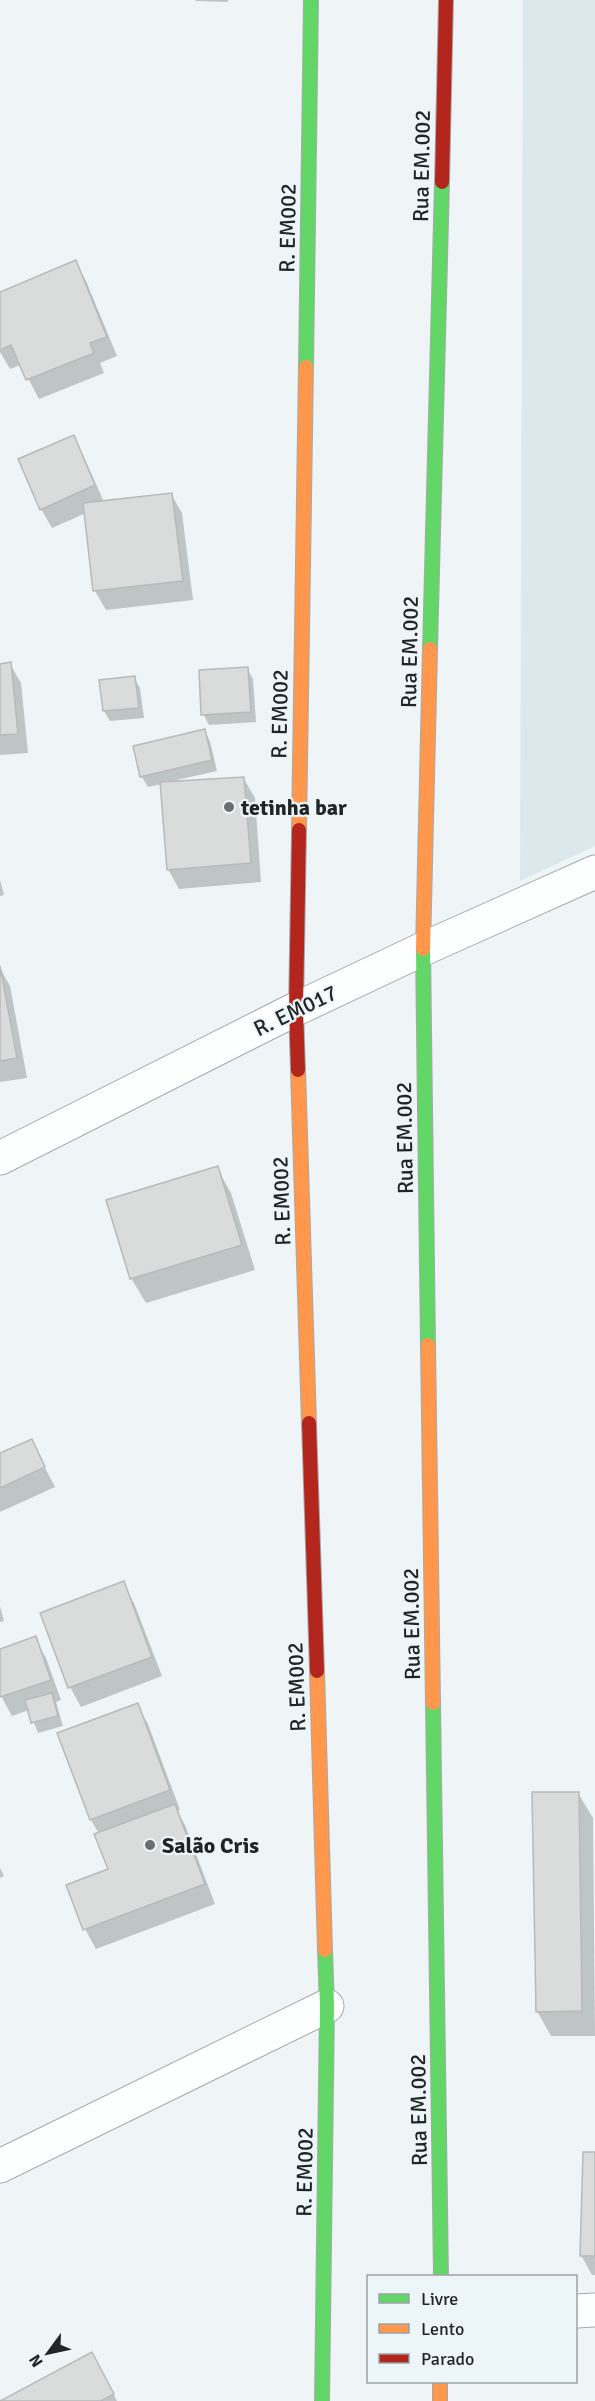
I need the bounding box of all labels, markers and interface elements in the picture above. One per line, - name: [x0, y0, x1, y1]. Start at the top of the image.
- street label: Rua EM.002: [407, 110, 436, 222]
- street label: R. EM002: [273, 183, 302, 273]
- street label: Rua EM.002: [395, 596, 424, 708]
- street label: R. EM002: [265, 669, 294, 759]
- place label: tetinha bar: [240, 794, 347, 821]
- marker: tetinha bar: [222, 800, 236, 814]
- street label: R. EM017: [249, 979, 341, 1042]
- street label: Rua EM.002: [390, 1082, 419, 1194]
- street label: R. EM002: [266, 1156, 297, 1246]
- street label: Rua EM.002: [397, 1568, 426, 1680]
- street label: R. EM002: [281, 1642, 312, 1732]
- place label: Salão Cris: [162, 1832, 259, 1859]
- marker: Salão Cris: [143, 1838, 157, 1852]
- street label: Rua EM.002: [404, 2054, 433, 2166]
- street label: R. EM002: [290, 2127, 319, 2217]
- legend: [367, 2275, 577, 2383]
- text: Livre: [421, 2288, 458, 2310]
- text: Lento: [421, 2318, 464, 2340]
- north arrow: [18, 2323, 78, 2383]
- text: Parado: [421, 2348, 474, 2370]
- text: N: [25, 2351, 48, 2371]

